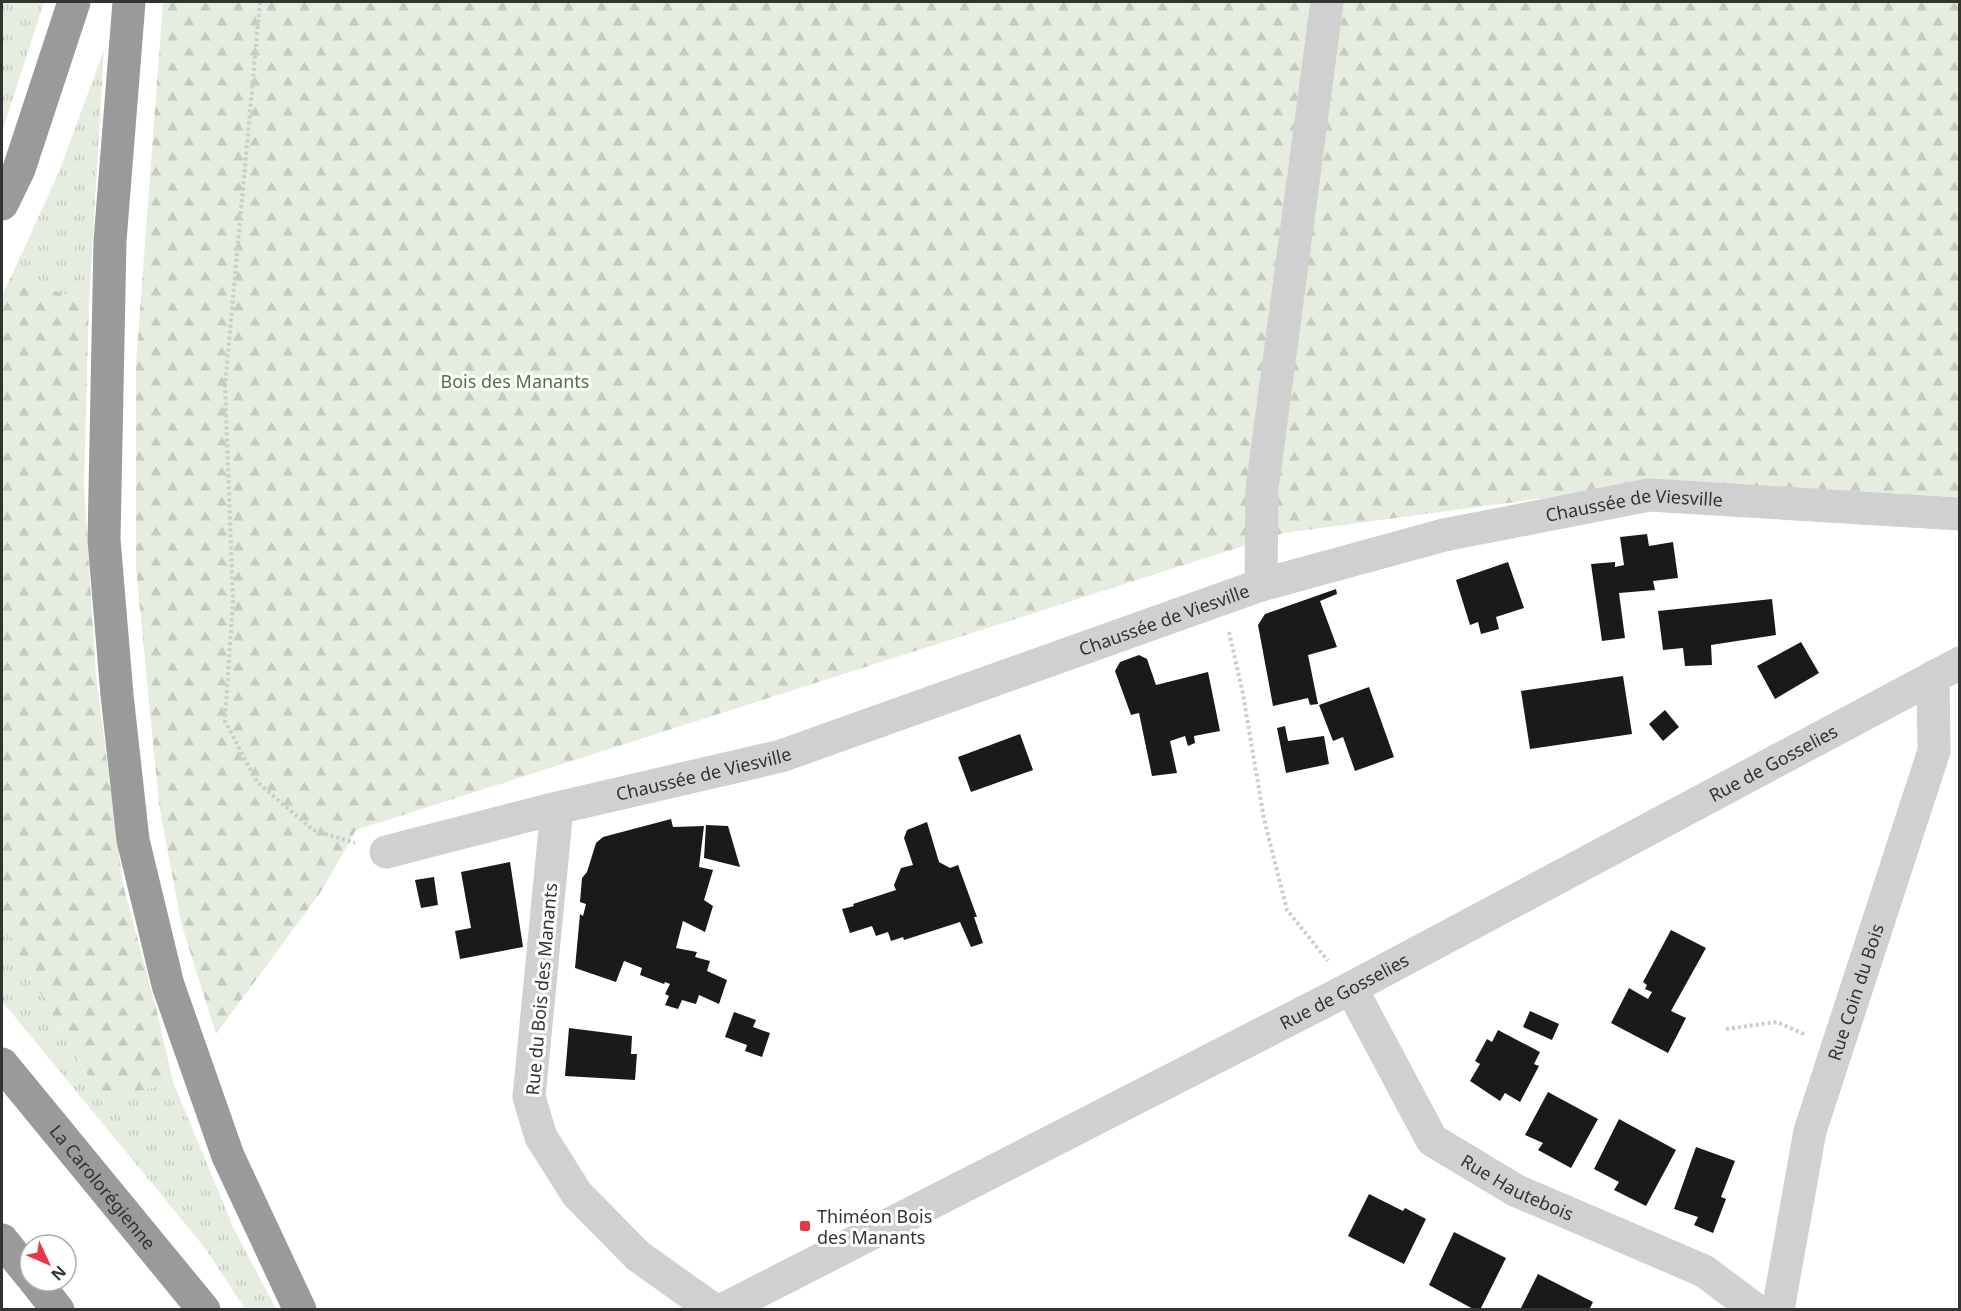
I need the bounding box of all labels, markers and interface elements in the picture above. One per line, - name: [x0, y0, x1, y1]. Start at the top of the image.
- park label: Bois des Manants: [441, 369, 589, 393]
- street label: Chaussée de Viesville: [1543, 483, 1724, 527]
- street label: Chaussée de Viesville: [1075, 578, 1252, 661]
- street label: Rue de Gosselies: [1704, 719, 1842, 807]
- street label: Chaussée de Viesville: [613, 741, 795, 806]
- street label: Rue du Bois des Manants: [520, 882, 562, 1096]
- street label: Rue Coin du Bois: [1822, 921, 1889, 1064]
- street label: Rue de Gosselies: [1275, 947, 1413, 1035]
- street label: La Carolorégienne: [45, 1119, 161, 1254]
- street label: Rue Hautebois: [1457, 1148, 1577, 1226]
- place label: Thiméon Bois des Manants: [817, 1204, 932, 1249]
- marker: Thiméon Bois des Manants: [798, 1219, 812, 1233]
- north arrow: [18, 1233, 78, 1293]
- text: N: [46, 1261, 71, 1286]

